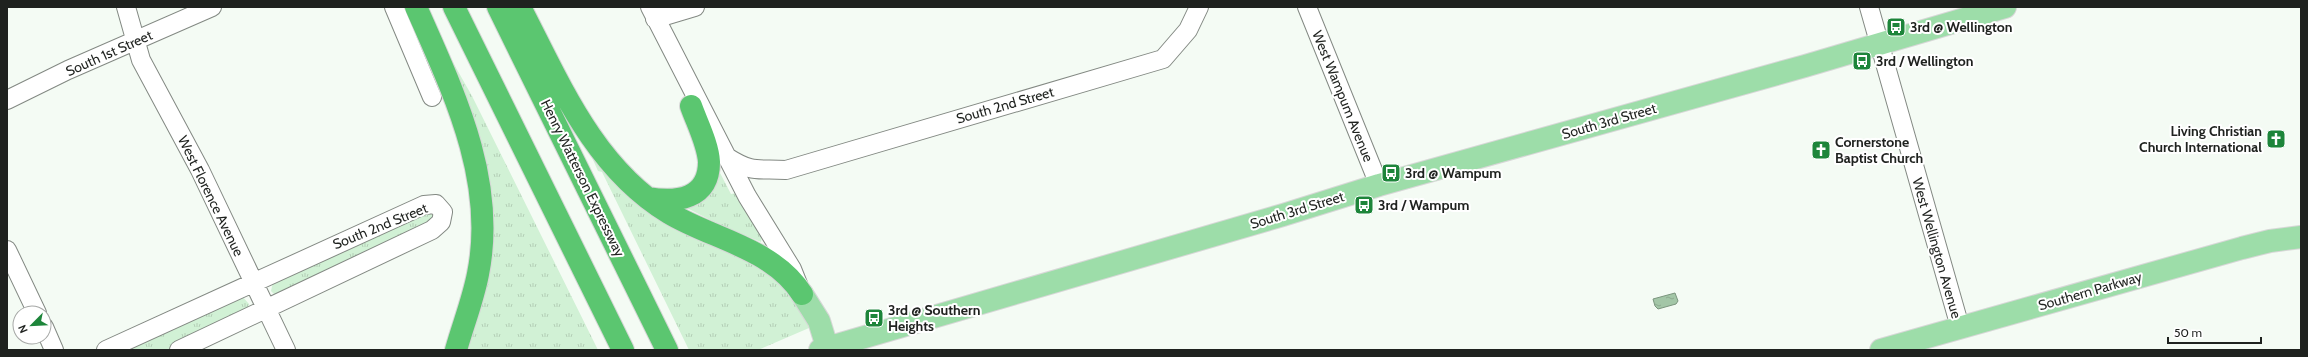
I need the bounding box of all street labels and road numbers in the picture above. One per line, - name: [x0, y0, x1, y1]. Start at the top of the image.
- street label: South 1st Street: [63, 26, 155, 80]
- street label: West Wampum Avenue: [1308, 28, 1378, 164]
- street label: South 2nd Street: [954, 82, 1056, 128]
- street label: Henry Watterson Expressway: [537, 96, 629, 260]
- street label: South 3rd Street: [1560, 99, 1659, 143]
- street label: West Florence Avenue: [174, 133, 248, 259]
- street label: West Wellington Avenue: [1908, 176, 1966, 320]
- street label: South 3rd Street: [1248, 187, 1346, 233]
- street label: South 2nd Street: [330, 199, 430, 253]
- street label: Southern Parkway: [2036, 268, 2144, 314]

